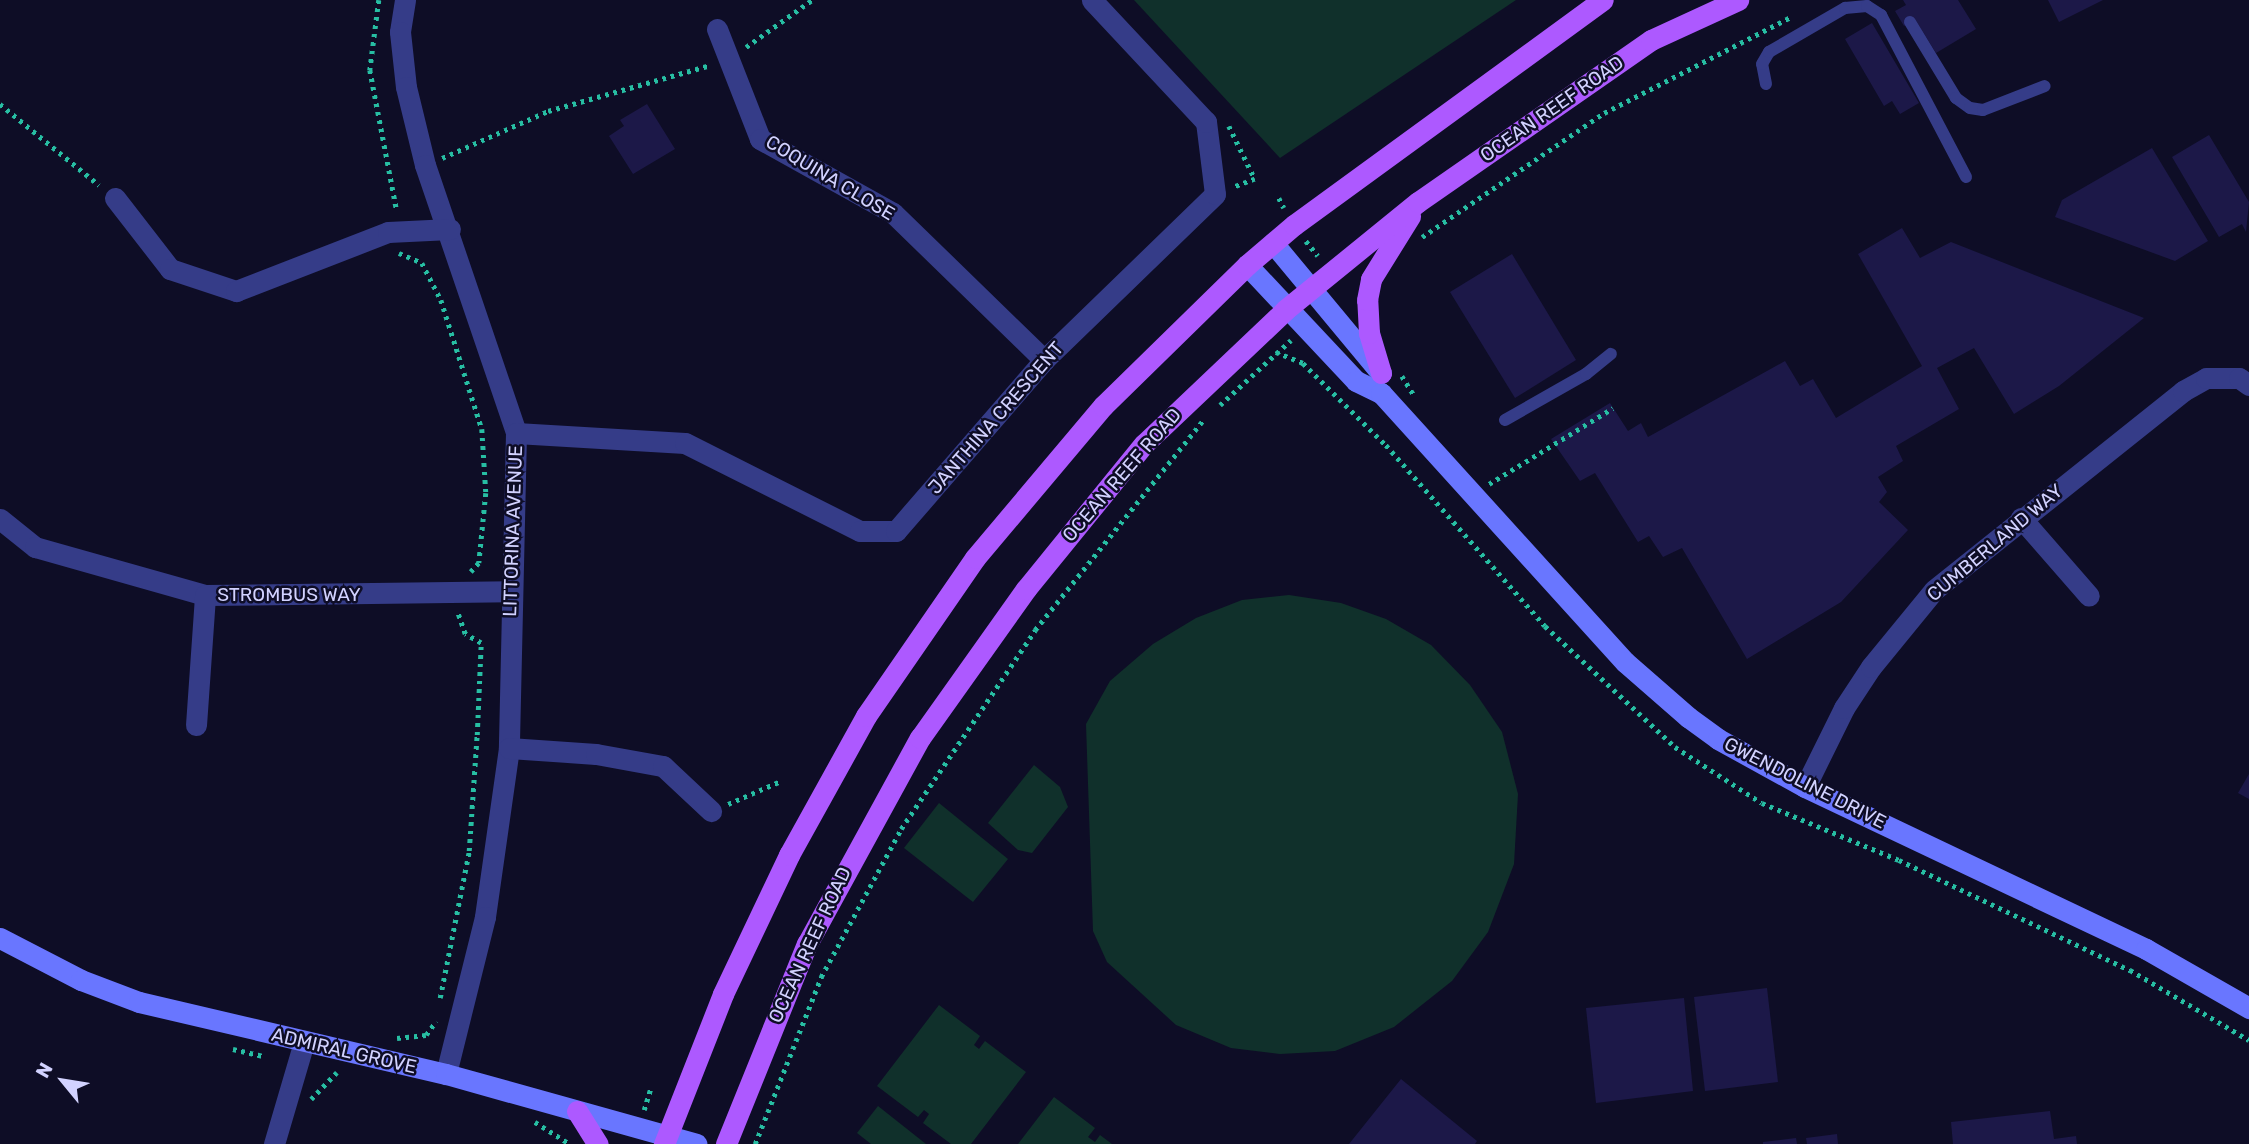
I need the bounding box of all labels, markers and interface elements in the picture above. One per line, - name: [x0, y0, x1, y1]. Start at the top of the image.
- street label: OCEAN REEF ROAD: [1476, 51, 1628, 167]
- street label: COQUINA CLOSE: [761, 130, 899, 226]
- street label: JANTHINA CRESCENT: [923, 337, 1069, 499]
- street label: OCEAN REEF ROAD: [1058, 403, 1186, 547]
- street label: LITTORINA AVENUE: [499, 444, 527, 618]
- street label: CUMBERLAND WAY: [1922, 479, 2068, 607]
- street label: STROMBUS WAY: [217, 584, 361, 606]
- street label: GWENDOLINE DRIVE: [1720, 732, 1890, 834]
- street label: OCEAN REEF ROAD: [764, 863, 856, 1027]
- street label: ADMIRAL GROVE: [269, 1023, 419, 1079]
- north arrow: [28, 1046, 98, 1116]
- text: N: [31, 1059, 58, 1082]

